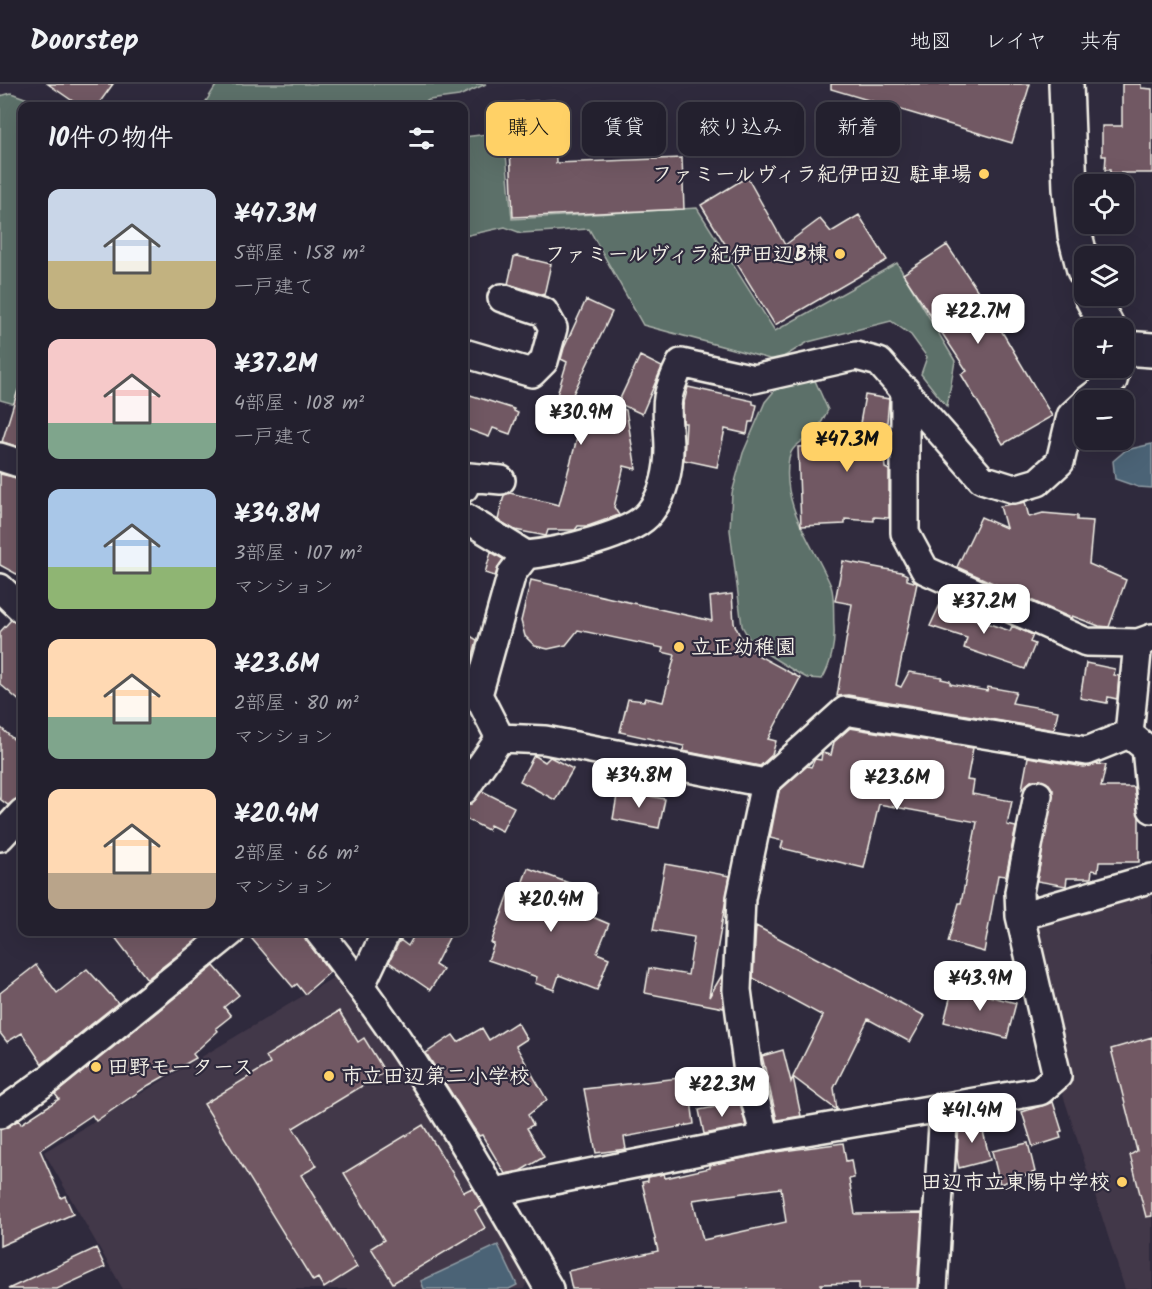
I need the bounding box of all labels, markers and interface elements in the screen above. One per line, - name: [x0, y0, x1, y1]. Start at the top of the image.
- text: Doorstep: [30, 19, 139, 64]
- text: 地図: [910, 26, 952, 59]
- text: レイヤ: [985, 26, 1047, 59]
- text: 共有: [1080, 26, 1122, 59]
- chip: 購入: [486, 102, 570, 156]
- chip: 賃貸: [582, 102, 666, 156]
- chip: 絞り込み: [678, 102, 804, 156]
- chip: 新着: [816, 102, 900, 156]
- text: 10件の物件: [48, 118, 173, 160]
- icon: filters: [405, 122, 438, 155]
- place label: ファミールヴィラ紀伊田辺 駐車場: [652, 159, 972, 192]
- marker: ファミールヴィラ紀伊田辺 駐車場: [977, 167, 991, 181]
- map controls: [1074, 174, 1134, 450]
- button: locate: [1074, 174, 1134, 234]
- text: ¥47.3M: [234, 194, 316, 236]
- icon: home: [96, 213, 168, 285]
- text: 5部屋 · 158 m²: [234, 238, 365, 270]
- place label: ファミールヴィラ紀伊田辺B棟: [545, 239, 828, 272]
- button: layers: [1074, 246, 1134, 306]
- marker: ファミールヴィラ紀伊田辺B棟: [833, 247, 847, 261]
- text: 一戸建て: [234, 272, 314, 304]
- pin: ¥22.7M: [929, 294, 1027, 345]
- text: ¥22.7M: [946, 297, 1010, 329]
- button: +: [1074, 318, 1134, 378]
- text: ¥37.2M: [234, 344, 317, 386]
- icon: home: [96, 363, 168, 435]
- text: 4部屋 · 108 m²: [234, 388, 364, 420]
- button: −: [1074, 390, 1134, 450]
- pin: ¥30.9M: [532, 395, 630, 446]
- text: ¥30.9M: [549, 398, 613, 430]
- text: 一戸建て: [234, 422, 314, 454]
- pin: ¥47.3M: [798, 422, 896, 473]
- text: ¥47.3M: [815, 425, 879, 457]
- text: ¥34.8M: [234, 494, 320, 536]
- icon: home: [96, 513, 168, 585]
- text: 3部屋 · 107 m²: [234, 538, 362, 570]
- text: マンション: [234, 572, 333, 604]
- pin: ¥37.2M: [935, 584, 1033, 635]
- text: ¥37.2M: [952, 587, 1016, 619]
- place label: 立正幼稚園: [691, 632, 796, 665]
- marker: 立正幼稚園: [672, 640, 686, 654]
- text: ¥23.6M: [234, 644, 319, 686]
- icon: home: [96, 663, 168, 735]
- text: 2部屋 · 80 m²: [234, 688, 359, 720]
- text: マンション: [234, 722, 333, 754]
- pin: ¥34.8M: [590, 758, 688, 809]
- pin: ¥23.6M: [848, 760, 946, 811]
- text: ¥34.8M: [606, 761, 672, 793]
- text: ¥23.6M: [864, 763, 930, 795]
- text: ¥20.4M: [234, 794, 318, 836]
- icon: home: [96, 813, 168, 885]
- text: 2部屋 · 66 m²: [234, 838, 359, 870]
- text: マンション: [234, 872, 333, 904]
- pin: ¥20.4M: [502, 882, 600, 933]
- text: ¥20.4M: [519, 885, 583, 917]
- pin: ¥43.9M: [931, 961, 1029, 1012]
- text: ¥43.9M: [948, 964, 1012, 996]
- place label: 田野モータース: [108, 1052, 254, 1085]
- marker: 田野モータース: [89, 1060, 103, 1074]
- place label: 市立田辺第二小学校: [341, 1061, 530, 1094]
- pin: ¥22.3M: [673, 1067, 771, 1118]
- marker: 市立田辺第二小学校: [322, 1069, 336, 1083]
- text: ¥22.3M: [689, 1070, 755, 1102]
- pin: ¥41.4M: [923, 1093, 1021, 1144]
- text: ¥41.4M: [942, 1096, 1002, 1128]
- place label: 田辺市立東陽中学校: [921, 1167, 1110, 1200]
- marker: 田辺市立東陽中学校: [1115, 1175, 1129, 1189]

